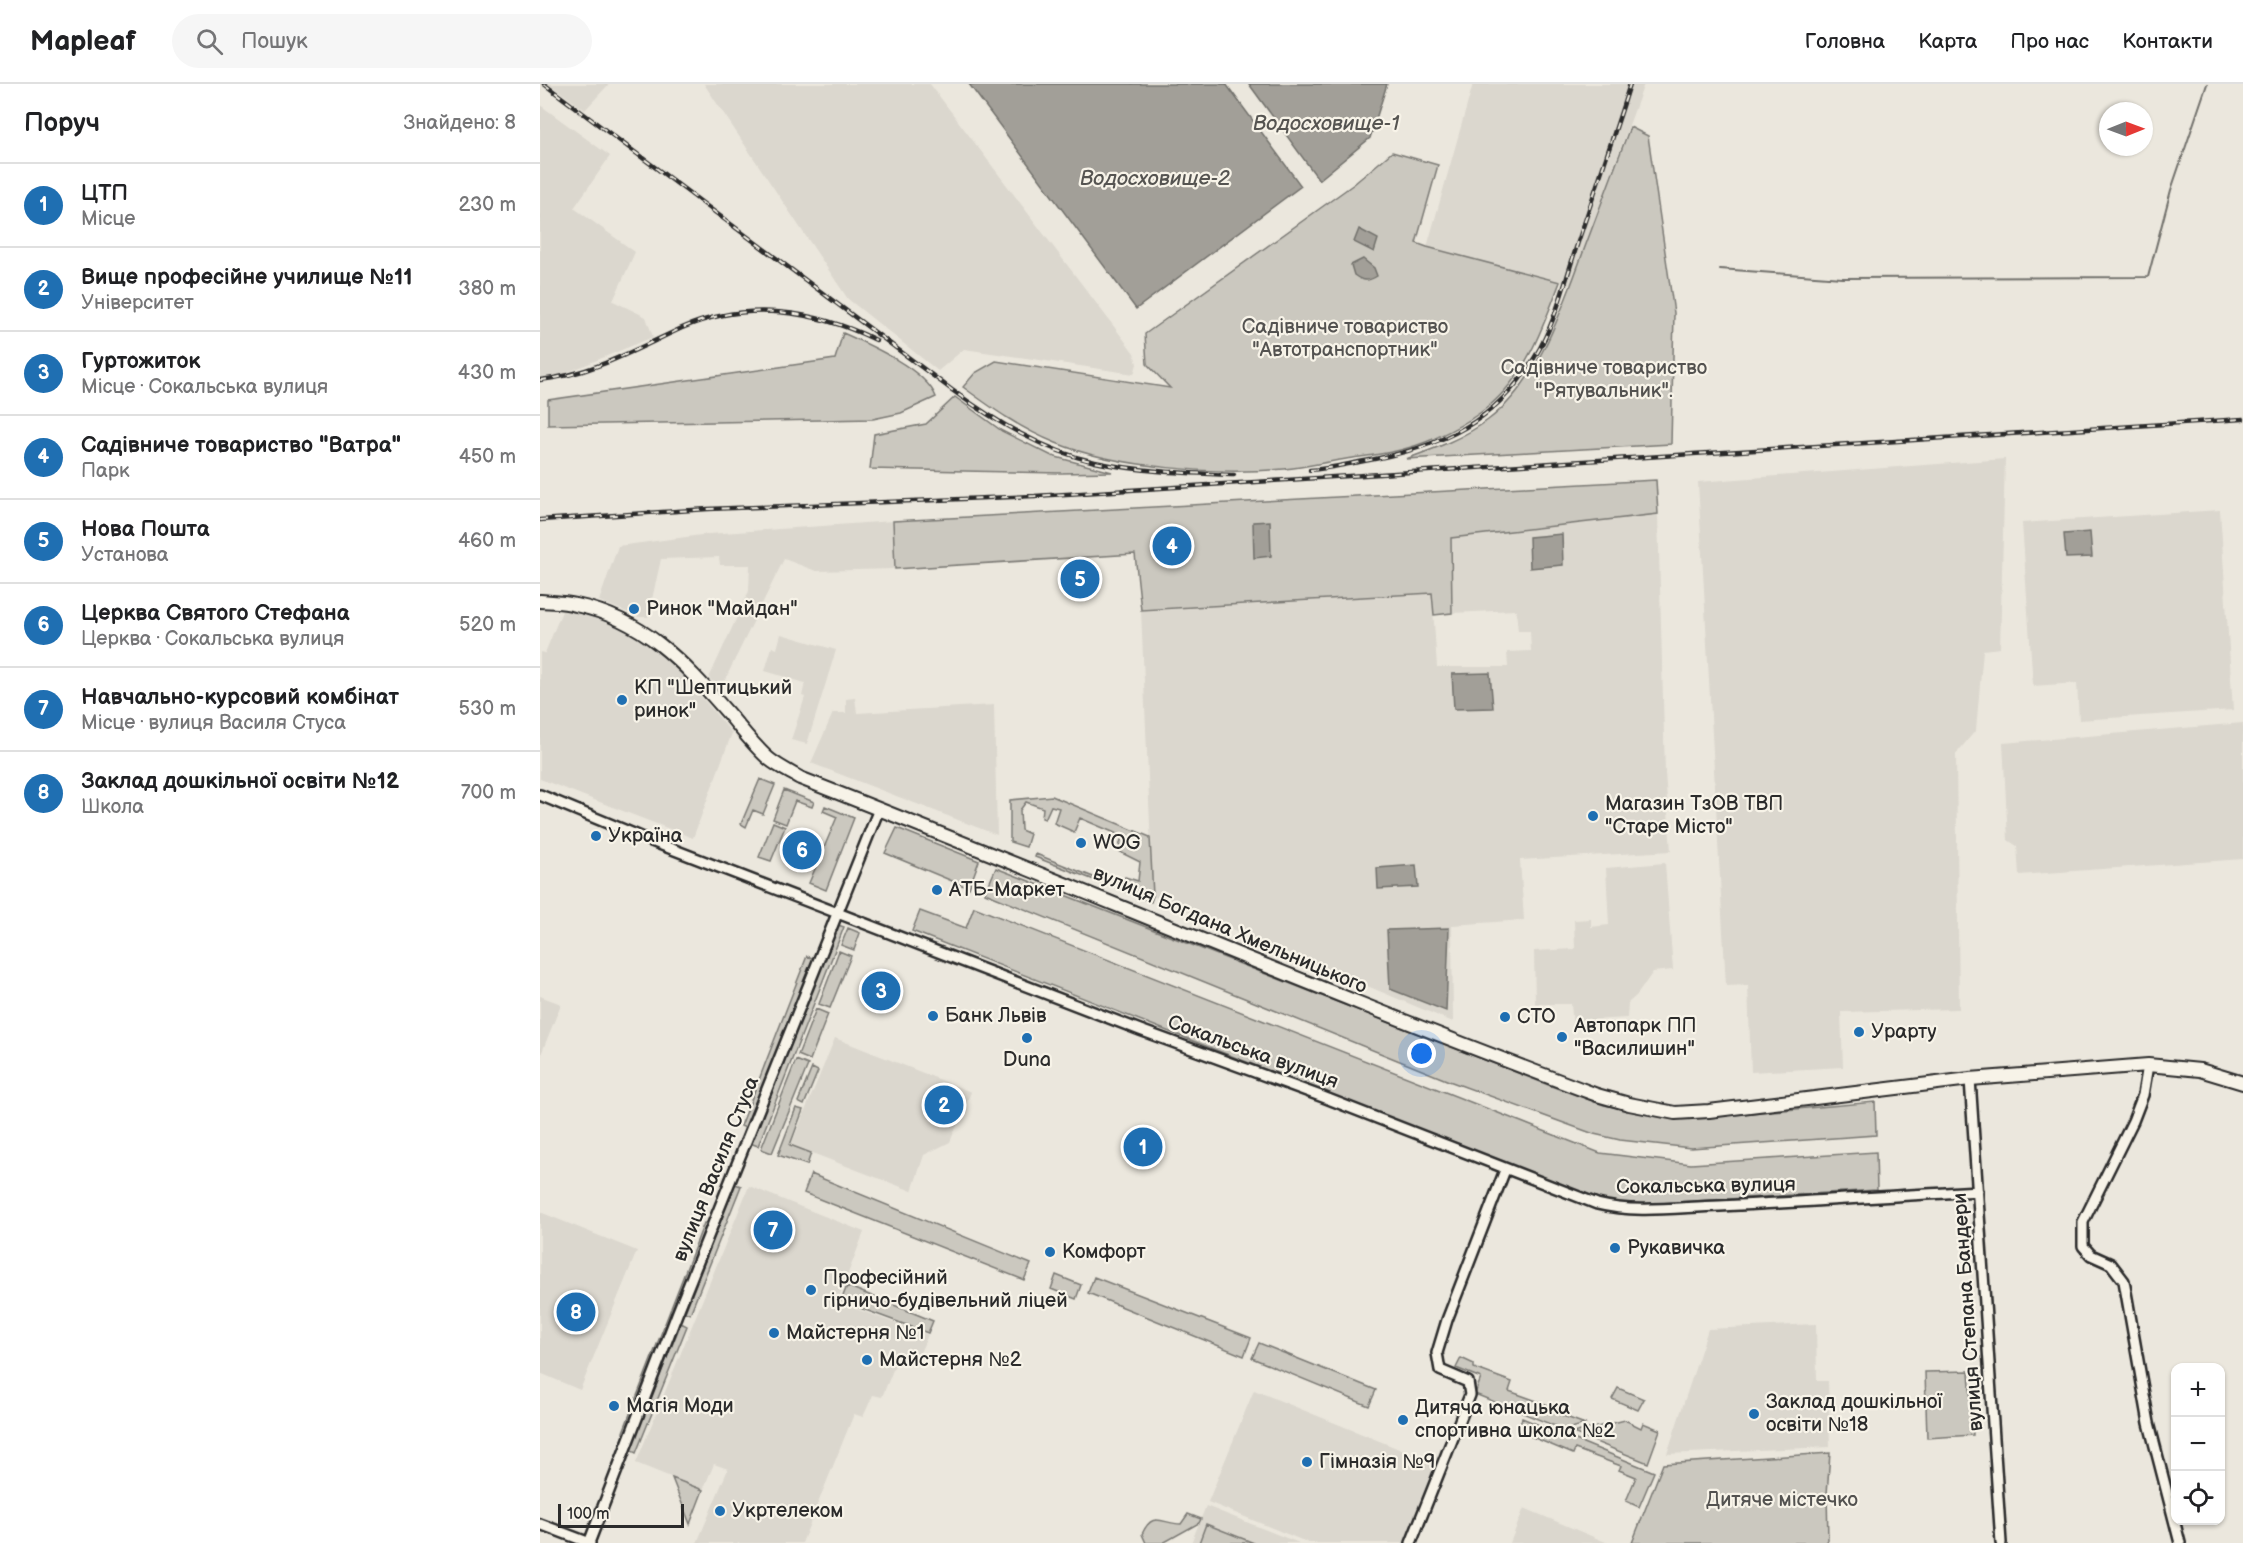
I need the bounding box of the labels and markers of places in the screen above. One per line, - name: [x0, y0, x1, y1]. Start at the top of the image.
- pin: 4: [1152, 524, 1192, 568]
- pin: 5: [1060, 556, 1100, 602]
- place label: Ринок "Майдан": [646, 597, 798, 621]
- marker: Ринок "Майдан": [627, 602, 641, 616]
- place label: КП "Шептицький ринок": [634, 676, 792, 723]
- marker: КП "Шептицький ринок": [615, 693, 629, 707]
- place label: Магазин ТзОВ ТВП "Старе Місто": [1605, 792, 1783, 839]
- marker: Магазин ТзОВ ТВП "Старе Місто": [1586, 809, 1600, 823]
- place label: Україна: [608, 824, 683, 848]
- pin: 6: [782, 828, 822, 873]
- marker: Україна: [589, 829, 603, 843]
- place label: WOG: [1093, 831, 1140, 855]
- marker: WOG: [1074, 836, 1088, 850]
- place label: АТБ-Маркет: [948, 878, 1066, 902]
- marker: АТБ-Маркет: [930, 883, 944, 897]
- pin: 3: [862, 968, 900, 1014]
- place label: Банк Львів: [945, 1004, 1047, 1028]
- place label: СТО: [1517, 1005, 1556, 1029]
- marker: Банк Львів: [926, 1009, 940, 1023]
- marker: СТО: [1498, 1010, 1512, 1024]
- place label: Автопарк ПП "Василишин": [1573, 1014, 1697, 1061]
- place label: Урарту: [1871, 1020, 1937, 1044]
- marker: Урарту: [1852, 1025, 1866, 1039]
- marker: Автопарк ПП "Василишин": [1555, 1030, 1569, 1044]
- marker: Duna: [1020, 1031, 1034, 1045]
- place label: Duna: [1003, 1048, 1051, 1072]
- pin: 2: [924, 1082, 964, 1128]
- pin: 1: [1124, 1124, 1162, 1170]
- pin: 7: [754, 1208, 792, 1252]
- place label: Рукавичка: [1627, 1236, 1725, 1260]
- place label: Комфорт: [1062, 1240, 1147, 1264]
- marker: Рукавичка: [1608, 1241, 1622, 1255]
- marker: Комфорт: [1043, 1245, 1057, 1259]
- place label: Професійний гірничо-будівельний ліцей: [823, 1266, 1068, 1313]
- marker: Професійний гірничо-будівельний ліцей: [804, 1283, 818, 1297]
- pin: 8: [556, 1290, 596, 1334]
- place label: Майстерня №1: [786, 1321, 925, 1345]
- marker: Майстерня №1: [767, 1326, 781, 1340]
- place label: Майстерня №2: [879, 1348, 1022, 1372]
- marker: Майстерня №2: [860, 1353, 874, 1367]
- place label: Заклад дошкільної освіти №18: [1766, 1390, 1944, 1437]
- place label: Магія Моди: [626, 1394, 734, 1418]
- place label: Дитяча юнацька спортивна школа №2: [1415, 1396, 1615, 1443]
- marker: Магія Моди: [607, 1399, 621, 1413]
- marker: Заклад дошкільної освіти №18: [1747, 1407, 1761, 1421]
- marker: Дитяча юнацька спортивна школа №2: [1396, 1413, 1410, 1427]
- place label: Гімназія №9: [1319, 1450, 1435, 1474]
- marker: Гімназія №9: [1300, 1455, 1314, 1469]
- place label: Укртелеком: [732, 1499, 843, 1523]
- marker: Укртелеком: [713, 1504, 727, 1518]

